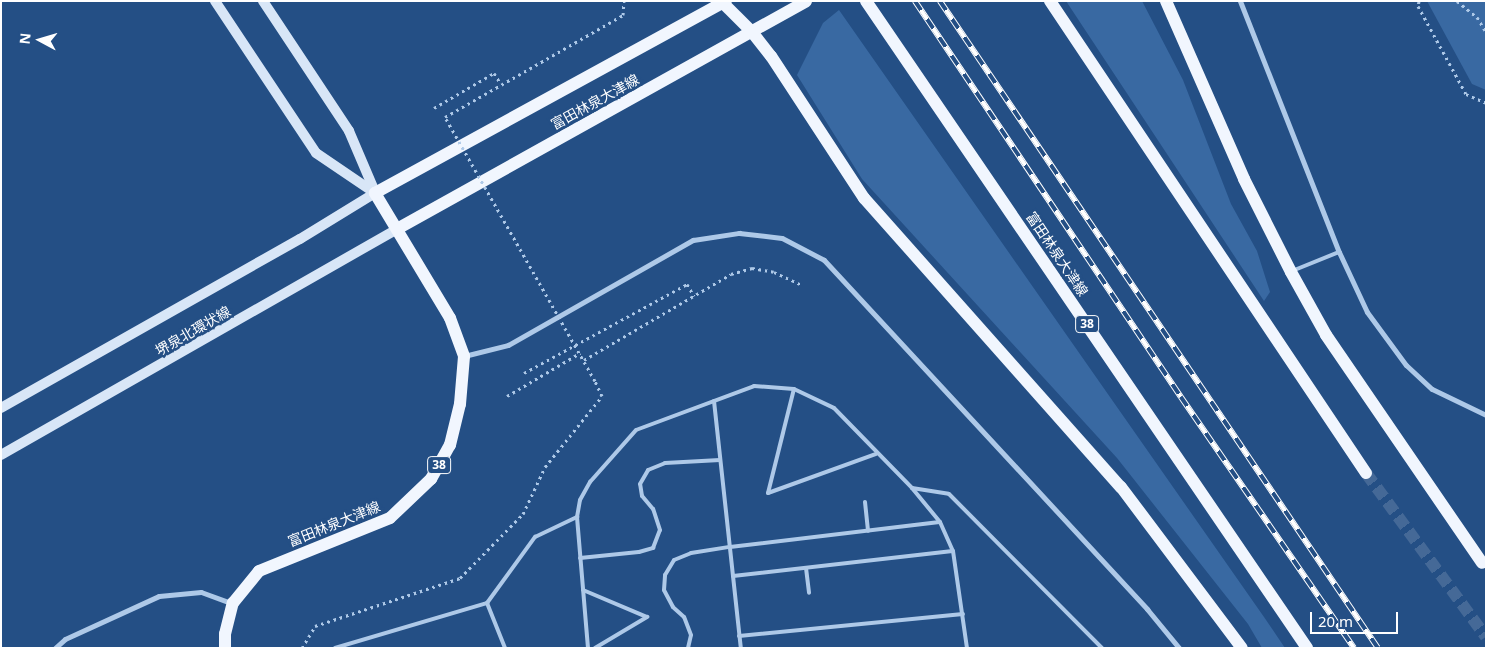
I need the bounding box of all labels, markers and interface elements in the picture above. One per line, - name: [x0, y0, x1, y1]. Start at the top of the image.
- north arrow: [15, 15, 65, 65]
- text: N: [15, 32, 35, 45]
- street label: 富田林泉大津線: [548, 71, 642, 133]
- street label: 富田林泉大津線: [1023, 209, 1091, 299]
- street label: 堺泉北環状線: [152, 303, 234, 359]
- road number: 38: [1074, 314, 1100, 334]
- road number: 38: [426, 456, 452, 474]
- street label: 富田林泉大津線: [285, 498, 383, 550]
- scale bar: [1312, 602, 1400, 634]
- text: 20 m: [1318, 611, 1353, 631]

